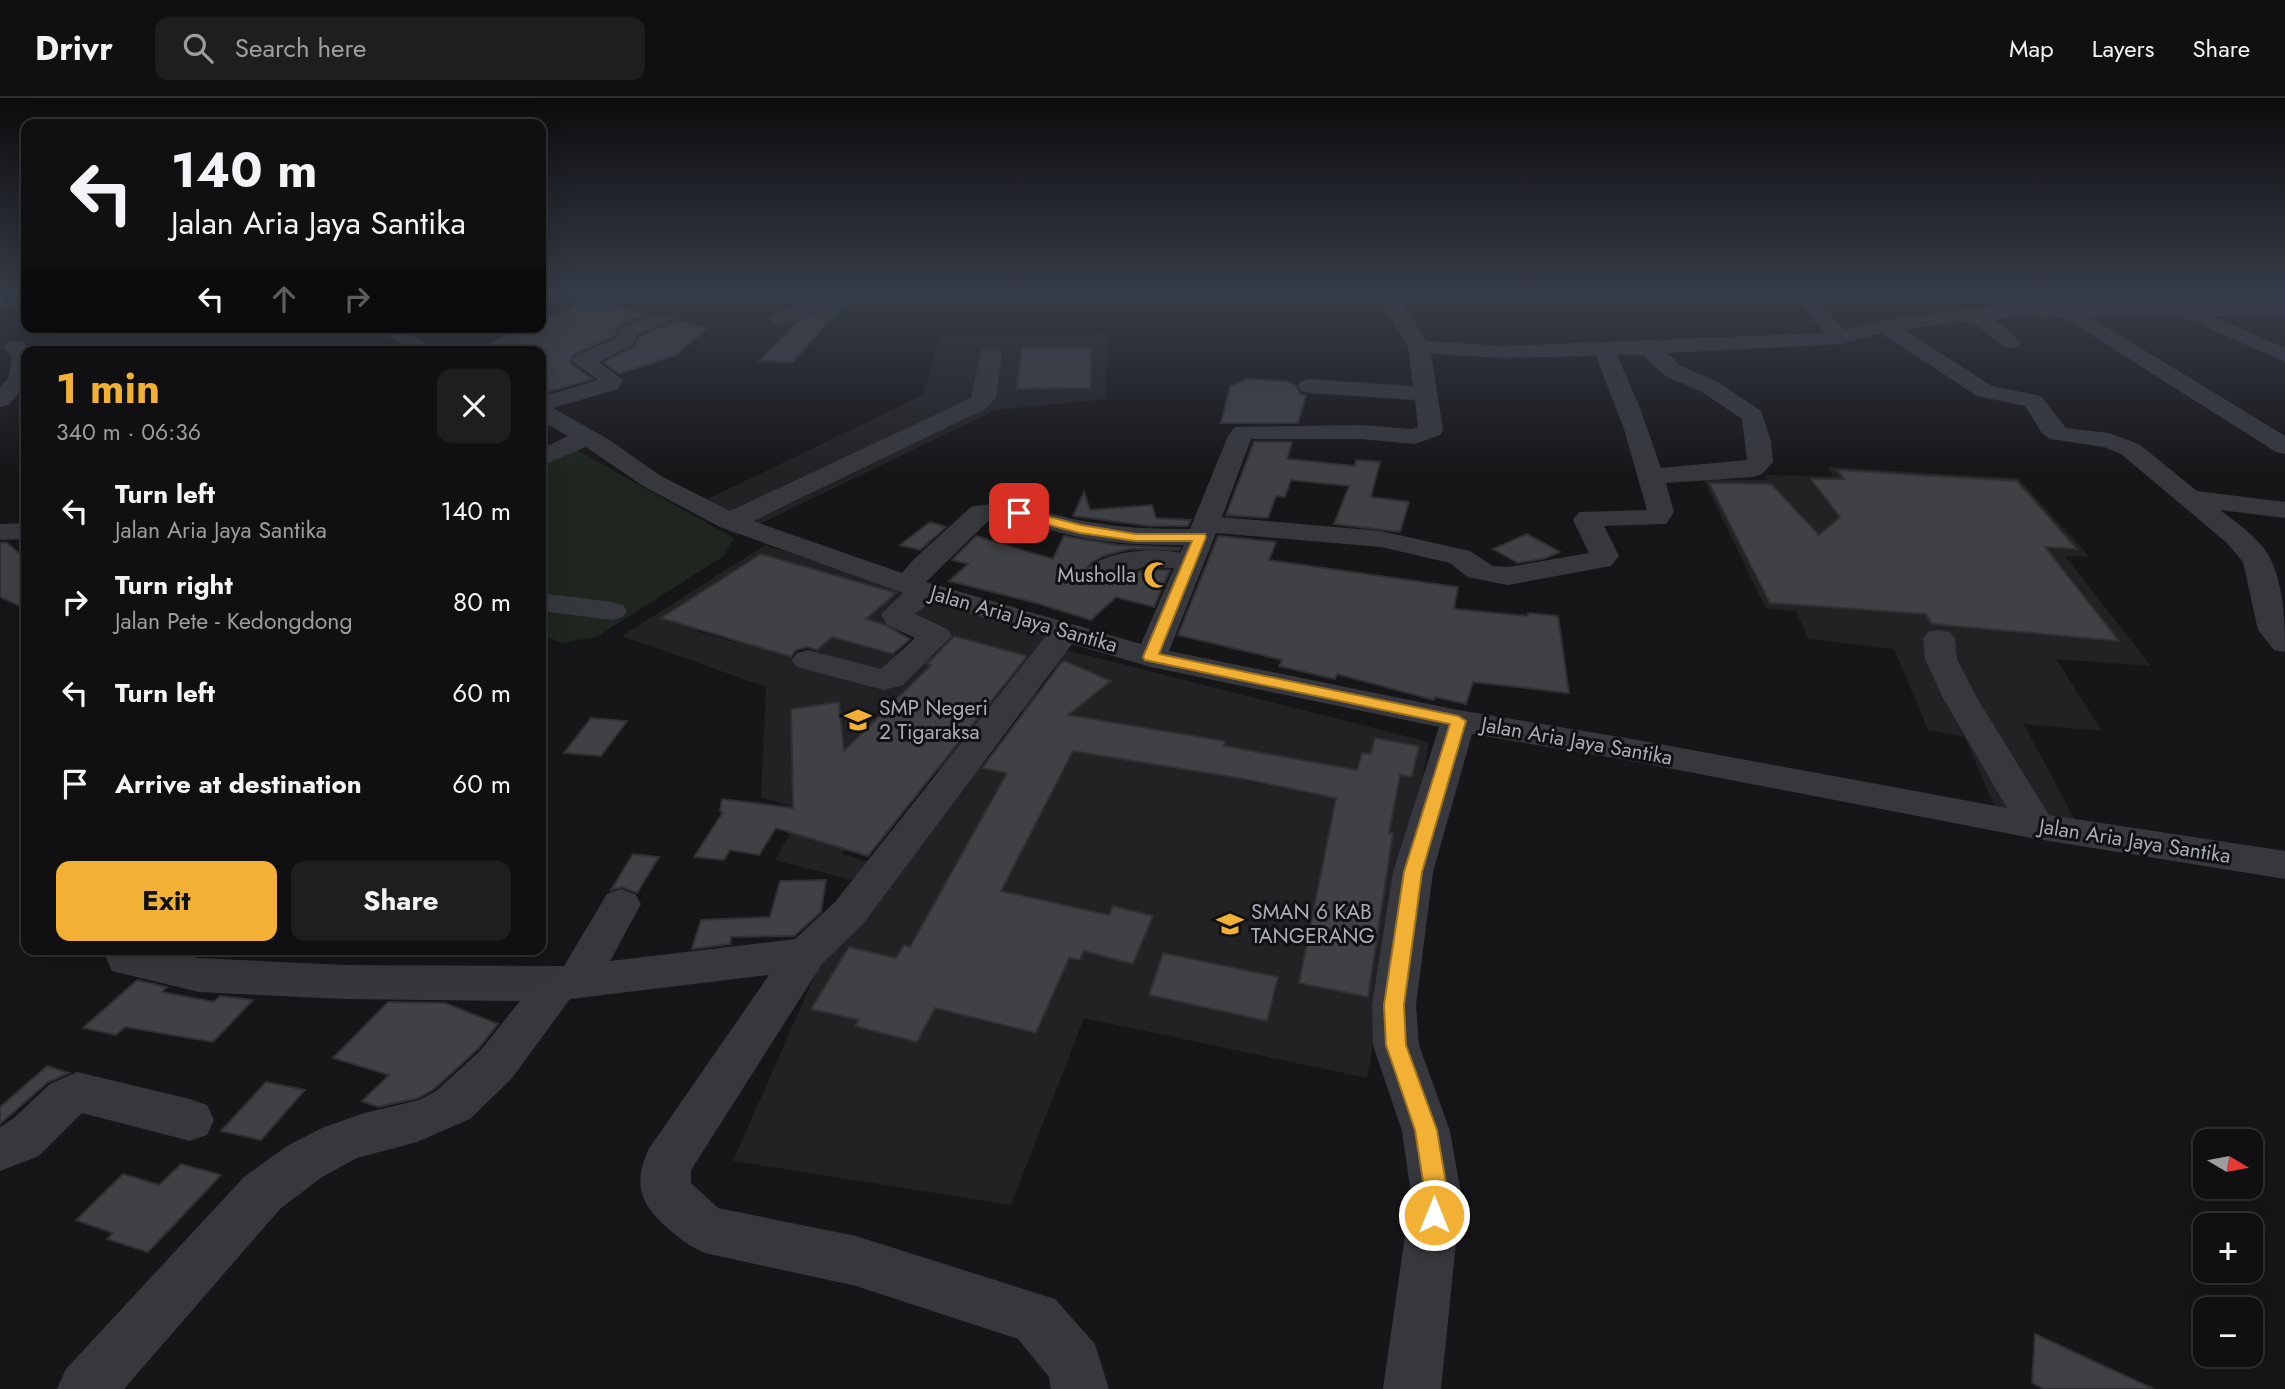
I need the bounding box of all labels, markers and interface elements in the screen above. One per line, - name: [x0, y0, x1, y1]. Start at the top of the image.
- search box: [155, 17, 645, 80]
- text: Drivr: [35, 25, 113, 72]
- icon: search: [179, 29, 217, 67]
- text: Search here: [235, 29, 366, 67]
- text: Map: [2009, 31, 2054, 66]
- text: Layers: [2092, 31, 2154, 66]
- text: Share: [2192, 31, 2250, 66]
- text: 140 m: [171, 135, 317, 205]
- icon: left: [56, 147, 147, 238]
- text: Jalan Aria Jaya Santika: [171, 200, 466, 246]
- icon: left: [192, 280, 230, 318]
- icon: ahead: [265, 280, 303, 318]
- icon: right: [338, 280, 376, 318]
- text: 1 min: [56, 358, 160, 419]
- button: close: [437, 369, 511, 443]
- text: 340 m · 06:36: [56, 415, 201, 449]
- text: Turn left: [115, 475, 215, 513]
- pin: [989, 483, 1049, 543]
- icon: left: [56, 492, 94, 530]
- text: 140 m: [440, 492, 511, 530]
- icon: arrive: [1000, 494, 1038, 532]
- text: Jalan Aria Jaya Santika: [115, 513, 327, 547]
- place label: Musholla: [1057, 560, 1136, 590]
- mosque icon: Musholla: [1142, 560, 1172, 590]
- text: Turn right: [115, 566, 233, 604]
- street label: Jalan Aria Jaya Santika: [924, 577, 1121, 660]
- icon: right: [56, 583, 94, 621]
- text: 80 m: [453, 583, 511, 621]
- text: Jalan Pete - Kedongdong: [115, 604, 353, 638]
- icon: left: [56, 674, 94, 712]
- text: Turn left: [115, 674, 215, 712]
- text: 60 m: [452, 674, 511, 712]
- place label: SMP Negeri 2 Tigaraksa: [879, 693, 988, 747]
- school or university icon: SMP Negeri 2 Tigaraksa: [843, 705, 873, 735]
- street label: Jalan Aria Jaya Santika: [1476, 709, 1675, 773]
- icon: arrive: [56, 765, 94, 803]
- text: Arrive at destination: [115, 765, 362, 803]
- text: 60 m: [452, 765, 511, 803]
- street label: Jalan Aria Jaya Santika: [2034, 811, 2233, 871]
- button: Exit: [56, 861, 277, 941]
- button: Share: [291, 861, 511, 941]
- place label: SMAN 6 KAB TANGERANG: [1251, 897, 1375, 951]
- school or university icon: SMAN 6 KAB TANGERANG: [1215, 909, 1245, 939]
- north arrow: [2193, 1129, 2263, 1199]
- map controls: [2193, 1129, 2263, 1367]
- position arrow: [1397, 1178, 1471, 1252]
- button: +: [2193, 1213, 2263, 1283]
- button: −: [2193, 1297, 2263, 1367]

